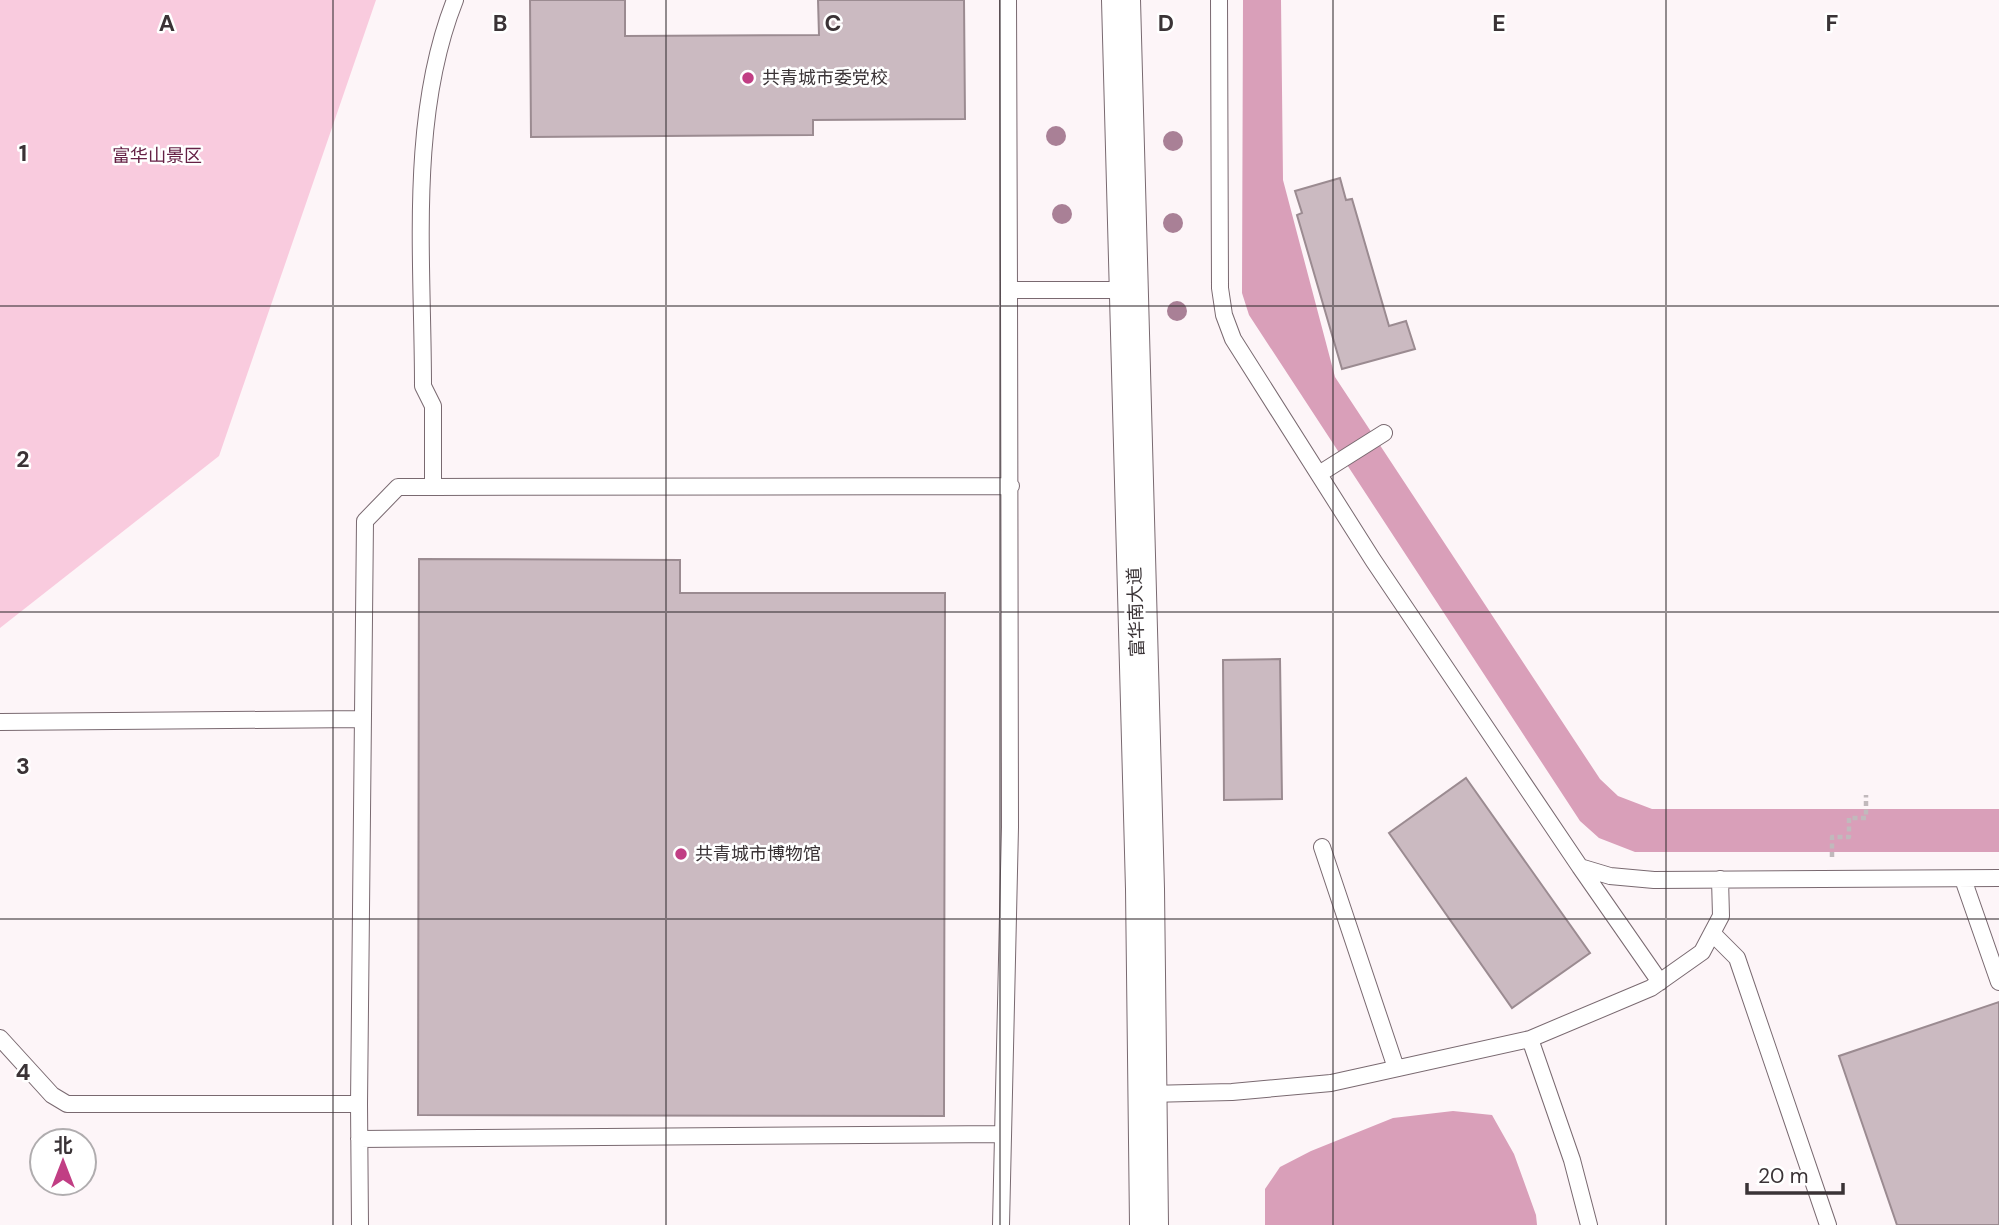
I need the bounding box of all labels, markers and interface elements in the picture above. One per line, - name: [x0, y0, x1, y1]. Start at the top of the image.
- text: A: [159, 8, 175, 38]
- text: B: [493, 8, 507, 38]
- text: C: [825, 8, 841, 38]
- text: D: [1158, 8, 1174, 38]
- text: E: [1492, 8, 1506, 38]
- text: F: [1826, 8, 1839, 38]
- place label: 共青城市委党校: [762, 66, 888, 90]
- marker: 共青城市委党校: [740, 70, 756, 86]
- text: 1: [19, 138, 27, 168]
- park label: 富华山景区: [112, 144, 202, 168]
- text: 2: [16, 444, 30, 474]
- street label: 富华南大道: [1122, 567, 1150, 657]
- text: 3: [16, 751, 30, 781]
- place label: 共青城市博物馆: [695, 842, 821, 866]
- marker: 共青城市博物馆: [673, 846, 689, 862]
- text: 4: [16, 1057, 31, 1087]
- north arrow: [28, 1127, 98, 1197]
- text: 北: [53, 1133, 73, 1158]
- scale bar: [1747, 1152, 1843, 1196]
- text: 20 m: [1758, 1162, 1809, 1190]

